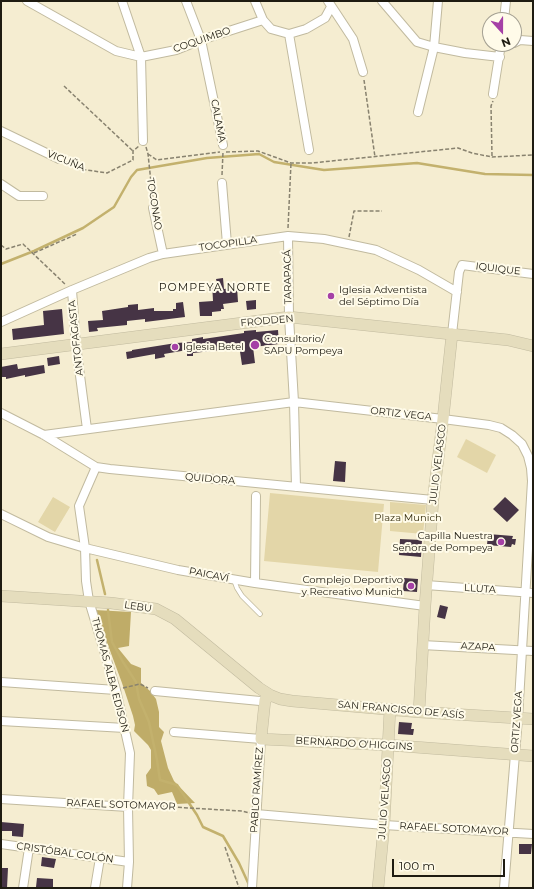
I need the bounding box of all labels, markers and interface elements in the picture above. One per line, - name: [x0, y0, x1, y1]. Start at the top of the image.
- north arrow: [482, 12, 522, 52]
- street label: COQUIMBO: [172, 25, 232, 55]
- text: N: [499, 34, 513, 50]
- street label: CALAMA: [208, 98, 228, 144]
- street label: VICUÑA: [45, 148, 87, 174]
- street label: TOCONAO: [144, 177, 164, 231]
- street label: TOCOPILLA: [198, 234, 258, 254]
- street label: TARAPACÁ: [282, 249, 294, 305]
- street label: IQUIQUE: [475, 260, 521, 278]
- district label: POMPEYA NORTE: [159, 281, 271, 295]
- place label: Iglesia Adventista del Séptimo Día: [339, 284, 427, 308]
- marker: Iglesia Adventista del Séptimo Día: [326, 291, 336, 301]
- street label: ANTOFAGASTA: [66, 300, 86, 376]
- street label: FRODDEN: [240, 313, 294, 329]
- place label: Consultorio/ SAPU Pompeya: [264, 333, 343, 356]
- marker: Consultorio/ SAPU Pompeya: [249, 339, 261, 351]
- place label: Iglesia Betel: [183, 341, 244, 353]
- marker: Iglesia Betel: [170, 342, 180, 352]
- street label: ORTIZ VEGA: [370, 405, 432, 423]
- street label: JULIO VELASCO: [427, 423, 449, 505]
- street label: QUIDORA: [184, 471, 236, 487]
- park label: Plaza Munich: [374, 512, 442, 524]
- place label: Capilla Nuestra Señora de Pompeya: [392, 530, 493, 554]
- marker: Capilla Nuestra Señora de Pompeya: [496, 537, 506, 547]
- street label: PAICAVÍ: [188, 565, 230, 585]
- place label: Complejo Deportivo y Recreativo Munich: [301, 574, 403, 598]
- marker: Complejo Deportivo y Recreativo Munich: [406, 581, 416, 591]
- street label: LLUTA: [464, 582, 496, 596]
- street label: LEBU: [123, 599, 153, 615]
- street label: THOMAS ALBA EDISON: [89, 616, 131, 734]
- street label: AZAPA: [460, 640, 496, 654]
- street label: ORTIZ VEGA: [509, 691, 525, 753]
- street label: SAN FRANCISCO DE ASÍS: [337, 698, 465, 722]
- street label: BERNARDO O'HIGGINS: [295, 735, 413, 753]
- street label: PABLO RAMÍREZ: [248, 747, 266, 833]
- street label: JULIO VELASCO: [376, 758, 394, 840]
- street label: RAFAEL SOTOMAYOR: [66, 797, 176, 813]
- street label: RAFAEL SOTOMAYOR: [399, 820, 509, 838]
- street label: CRISTÓBAL COLÓN: [16, 840, 114, 866]
- scale bar: [394, 851, 507, 877]
- text: 100 m: [399, 858, 435, 873]

